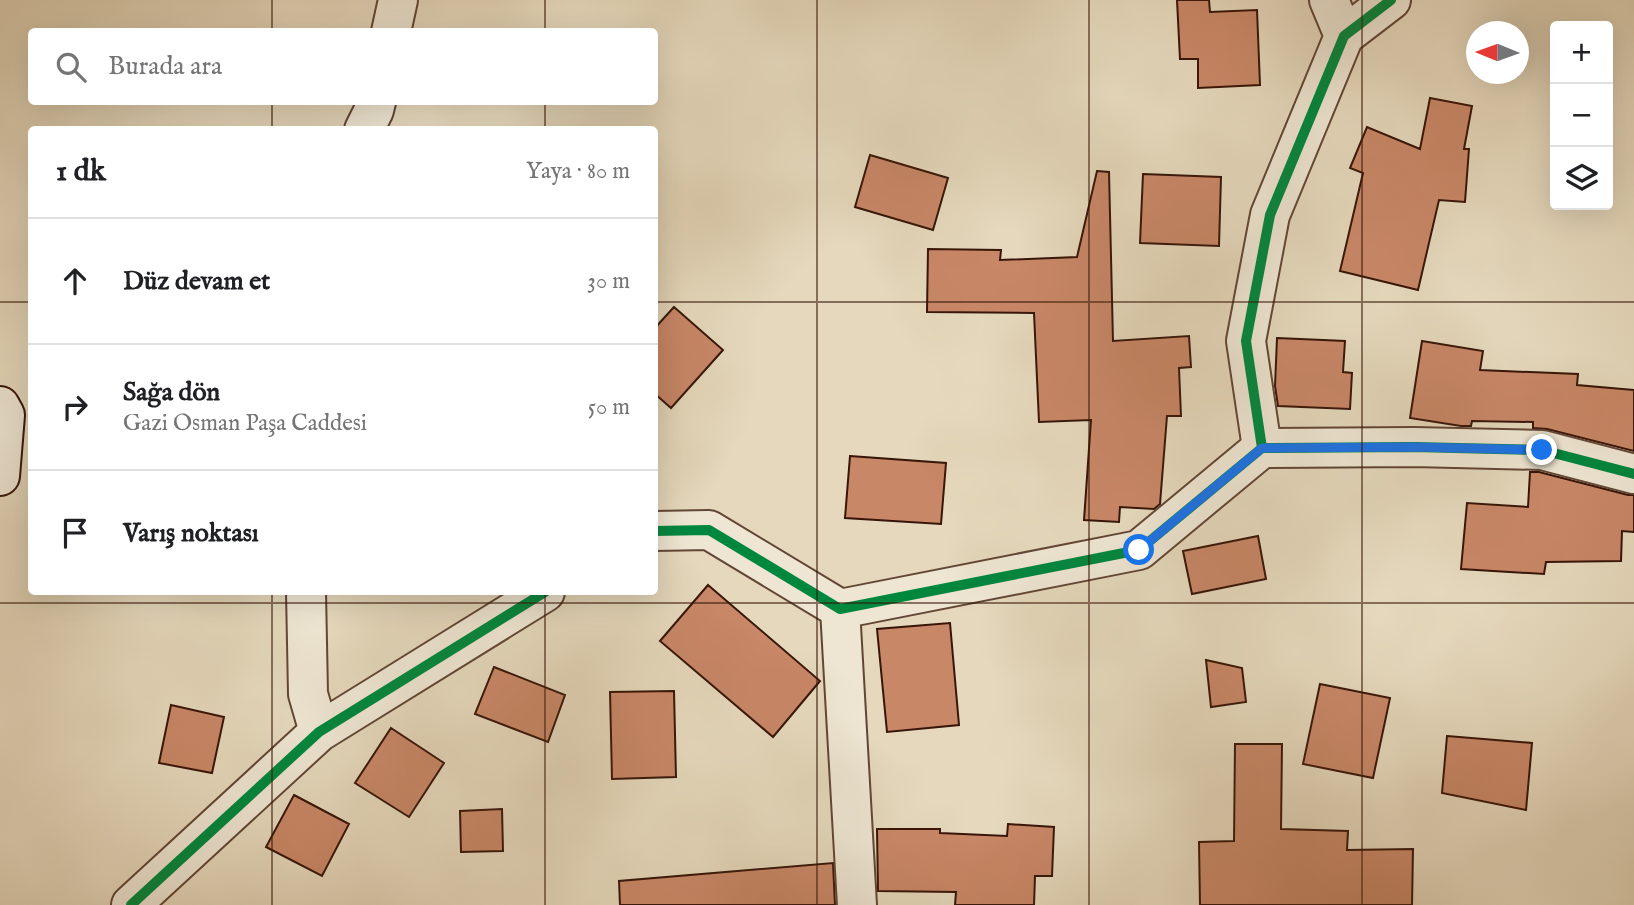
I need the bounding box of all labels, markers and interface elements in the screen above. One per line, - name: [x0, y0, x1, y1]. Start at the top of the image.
- north arrow: [1466, 21, 1529, 84]
- map controls: [1550, 21, 1613, 210]
- button: +: [1550, 21, 1613, 84]
- search box: [28, 28, 658, 105]
- icon: search: [52, 48, 90, 86]
- text: Burada ara: [108, 50, 222, 83]
- button: −: [1550, 84, 1613, 147]
- button: layers: [1550, 147, 1613, 210]
- text: 1 dk: [56, 153, 106, 191]
- text: Yaya · 80 m: [526, 157, 630, 186]
- icon: ahead: [56, 262, 94, 300]
- text: Düz devam et: [123, 265, 270, 298]
- text: 30 m: [587, 267, 630, 296]
- text: Sağa dön: [123, 376, 220, 409]
- icon: right: [56, 388, 94, 426]
- text: 50 m: [588, 393, 630, 422]
- text: Gazi Osman Paşa Caddesi: [123, 409, 367, 438]
- route end: [1526, 434, 1557, 465]
- icon: arrive: [56, 514, 94, 552]
- text: Varış noktası: [123, 517, 259, 550]
- route start: [1123, 534, 1154, 565]

